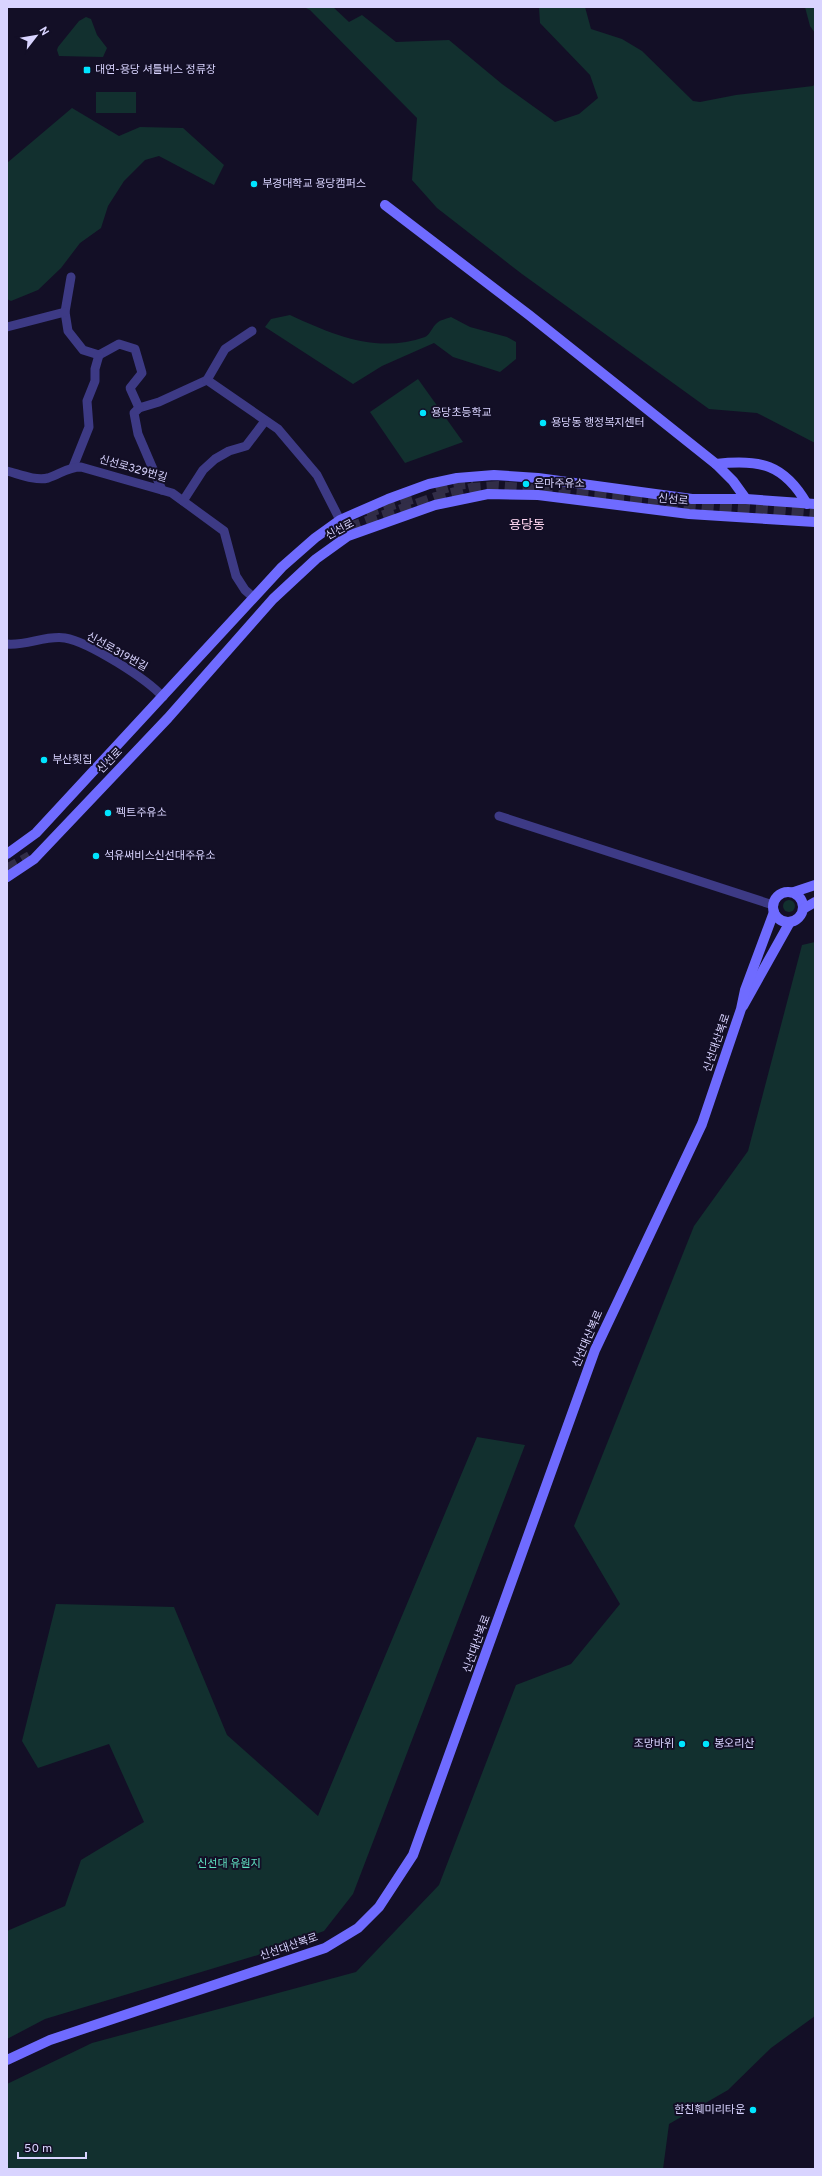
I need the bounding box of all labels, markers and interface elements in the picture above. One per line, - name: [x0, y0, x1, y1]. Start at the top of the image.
- north arrow: [16, 16, 56, 56]
- text: N: [36, 24, 52, 38]
- place label: 대연-용당 셔틀버스 정류장: [95, 63, 216, 77]
- marker: 대연-용당 셔틀버스 정류장: [82, 65, 92, 75]
- place label: 부경대학교 용당캠퍼스: [262, 177, 366, 191]
- marker: 부경대학교 용당캠퍼스: [249, 179, 259, 189]
- place label: 용당초등학교: [431, 406, 492, 420]
- marker: 용당초등학교: [418, 408, 428, 418]
- place label: 용당동 행정복지센터: [551, 416, 645, 430]
- marker: 용당동 행정복지센터: [538, 418, 548, 428]
- street label: 신선로329번길: [97, 453, 169, 485]
- place label: 은마주유소: [534, 477, 585, 491]
- marker: 은마주유소: [521, 479, 531, 489]
- street label: 신선로: [657, 491, 689, 509]
- street label: 신선로: [323, 517, 357, 543]
- district label: 용당동: [509, 518, 545, 534]
- street label: 신선로319번길: [84, 629, 150, 675]
- street label: 신선로: [94, 745, 126, 777]
- place label: 부산횟집: [52, 753, 92, 767]
- marker: 부산횟집: [39, 755, 49, 765]
- place label: 펙트주유소: [116, 806, 167, 820]
- marker: 펙트주유소: [103, 808, 113, 818]
- place label: 석유써비스신선대주유소: [104, 849, 215, 863]
- marker: 석유써비스신선대주유소: [91, 851, 101, 861]
- street label: 신선대산복로: [700, 1012, 734, 1074]
- street label: 신선대산복로: [570, 1308, 606, 1370]
- street label: 신선대산복로: [460, 1613, 494, 1675]
- place label: 조망바위: [634, 1737, 674, 1751]
- place label: 봉오리산: [714, 1737, 754, 1751]
- marker: 조망바위: [677, 1739, 687, 1749]
- marker: 봉오리산: [701, 1739, 711, 1749]
- park label: 신선대 유원지: [197, 1857, 261, 1871]
- street label: 신선대산복로: [258, 1930, 320, 1964]
- place label: 한친훼미리타운: [674, 2103, 745, 2117]
- marker: 한친훼미리타운: [748, 2105, 758, 2115]
- scale bar: [18, 2134, 86, 2160]
- text: 50 m: [24, 2141, 52, 2157]

